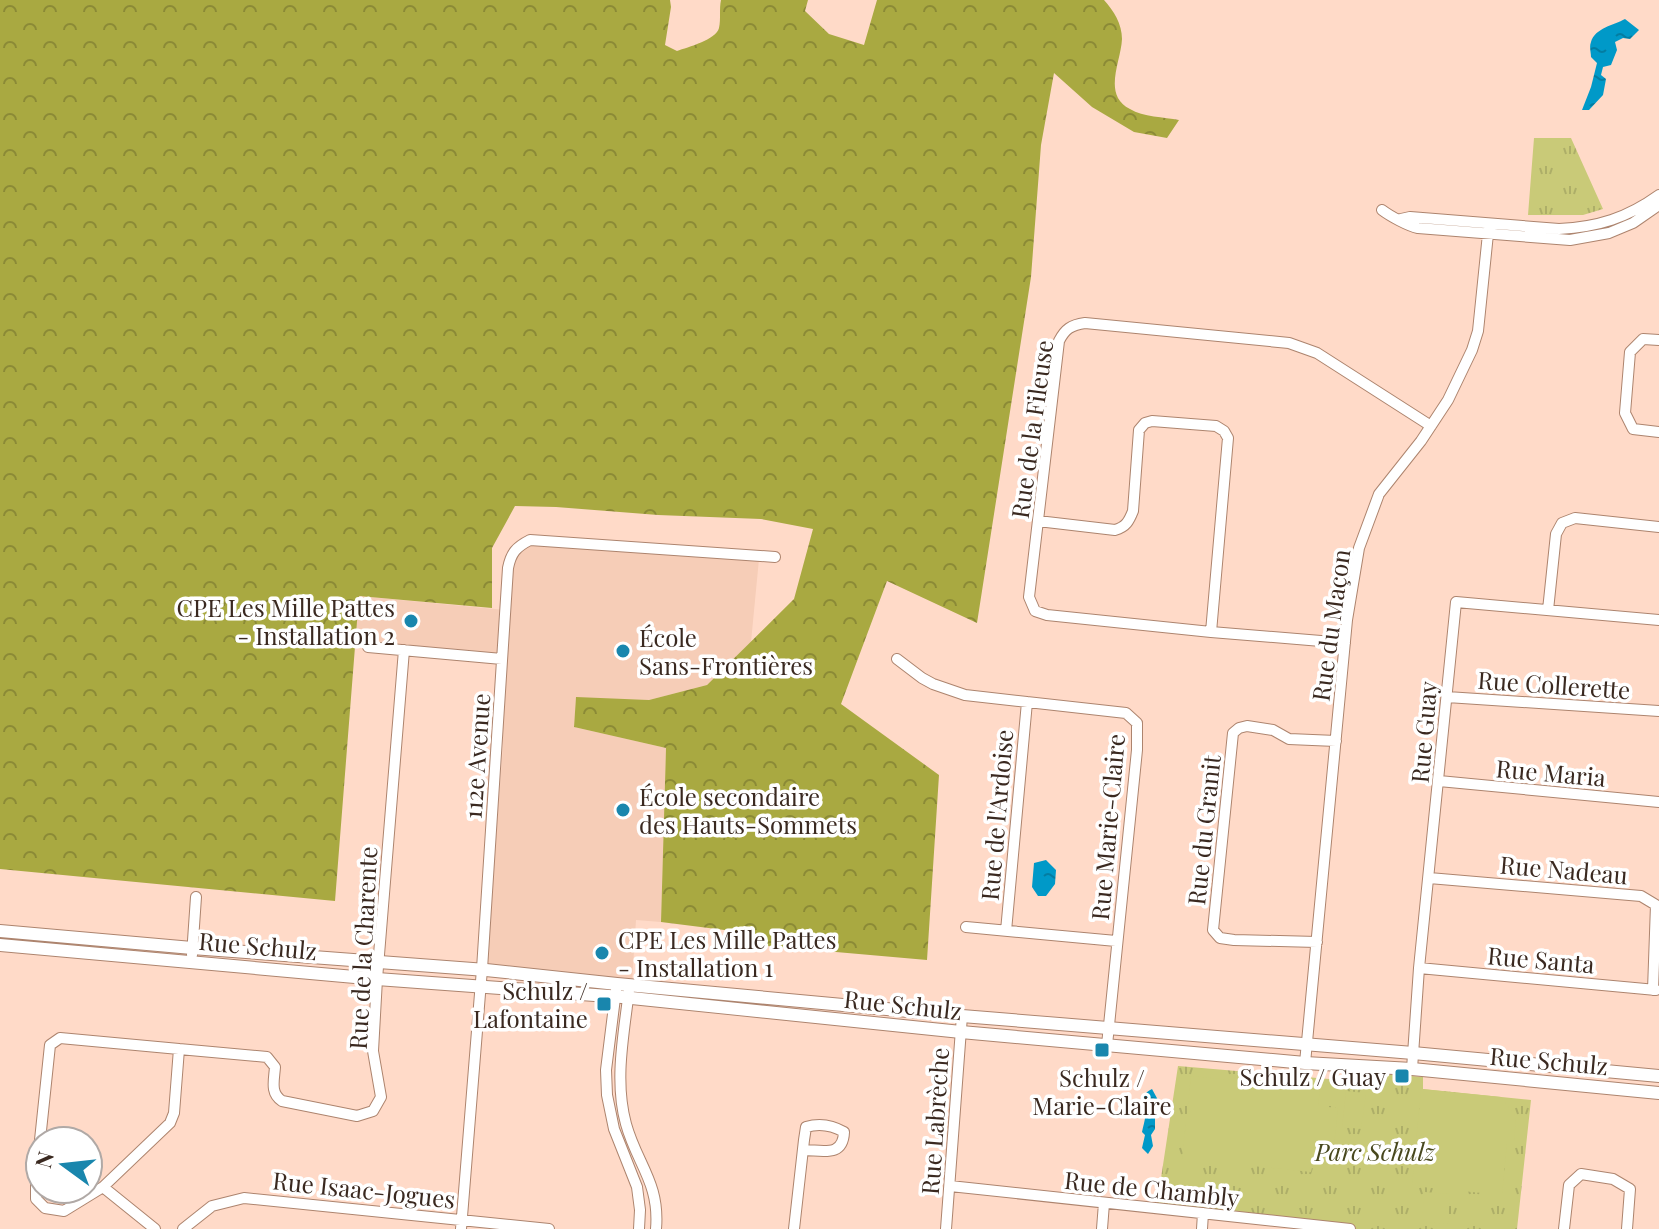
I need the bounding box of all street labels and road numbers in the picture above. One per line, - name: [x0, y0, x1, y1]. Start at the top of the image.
- street label: Rue de la Fileuse: [1003, 338, 1059, 520]
- street label: Rue du Maçon: [1303, 547, 1357, 703]
- street label: Rue Collerette: [1476, 663, 1632, 705]
- street label: Rue Guay: [1403, 680, 1443, 784]
- street label: 112e Avenue: [456, 692, 496, 820]
- street label: Rue de l'Ardoise: [973, 728, 1019, 902]
- street label: Rue Marie-Claire: [1083, 733, 1131, 921]
- street label: Rue Maria: [1495, 751, 1607, 793]
- street label: Rue du Granit: [1179, 753, 1227, 907]
- street label: Rue de la Charente: [341, 846, 383, 1050]
- street label: Rue Nadeau: [1499, 847, 1629, 891]
- street label: Rue Schulz: [198, 924, 318, 966]
- street label: Rue Santa: [1486, 938, 1596, 980]
- street label: Rue Schulz: [842, 982, 964, 1026]
- street label: Rue Schulz: [1489, 1039, 1609, 1081]
- street label: Rue Labrèche: [913, 1046, 955, 1196]
- street label: Rue Isaac-Jogues: [271, 1163, 457, 1215]
- street label: Rue de Chambly: [1063, 1163, 1241, 1213]

